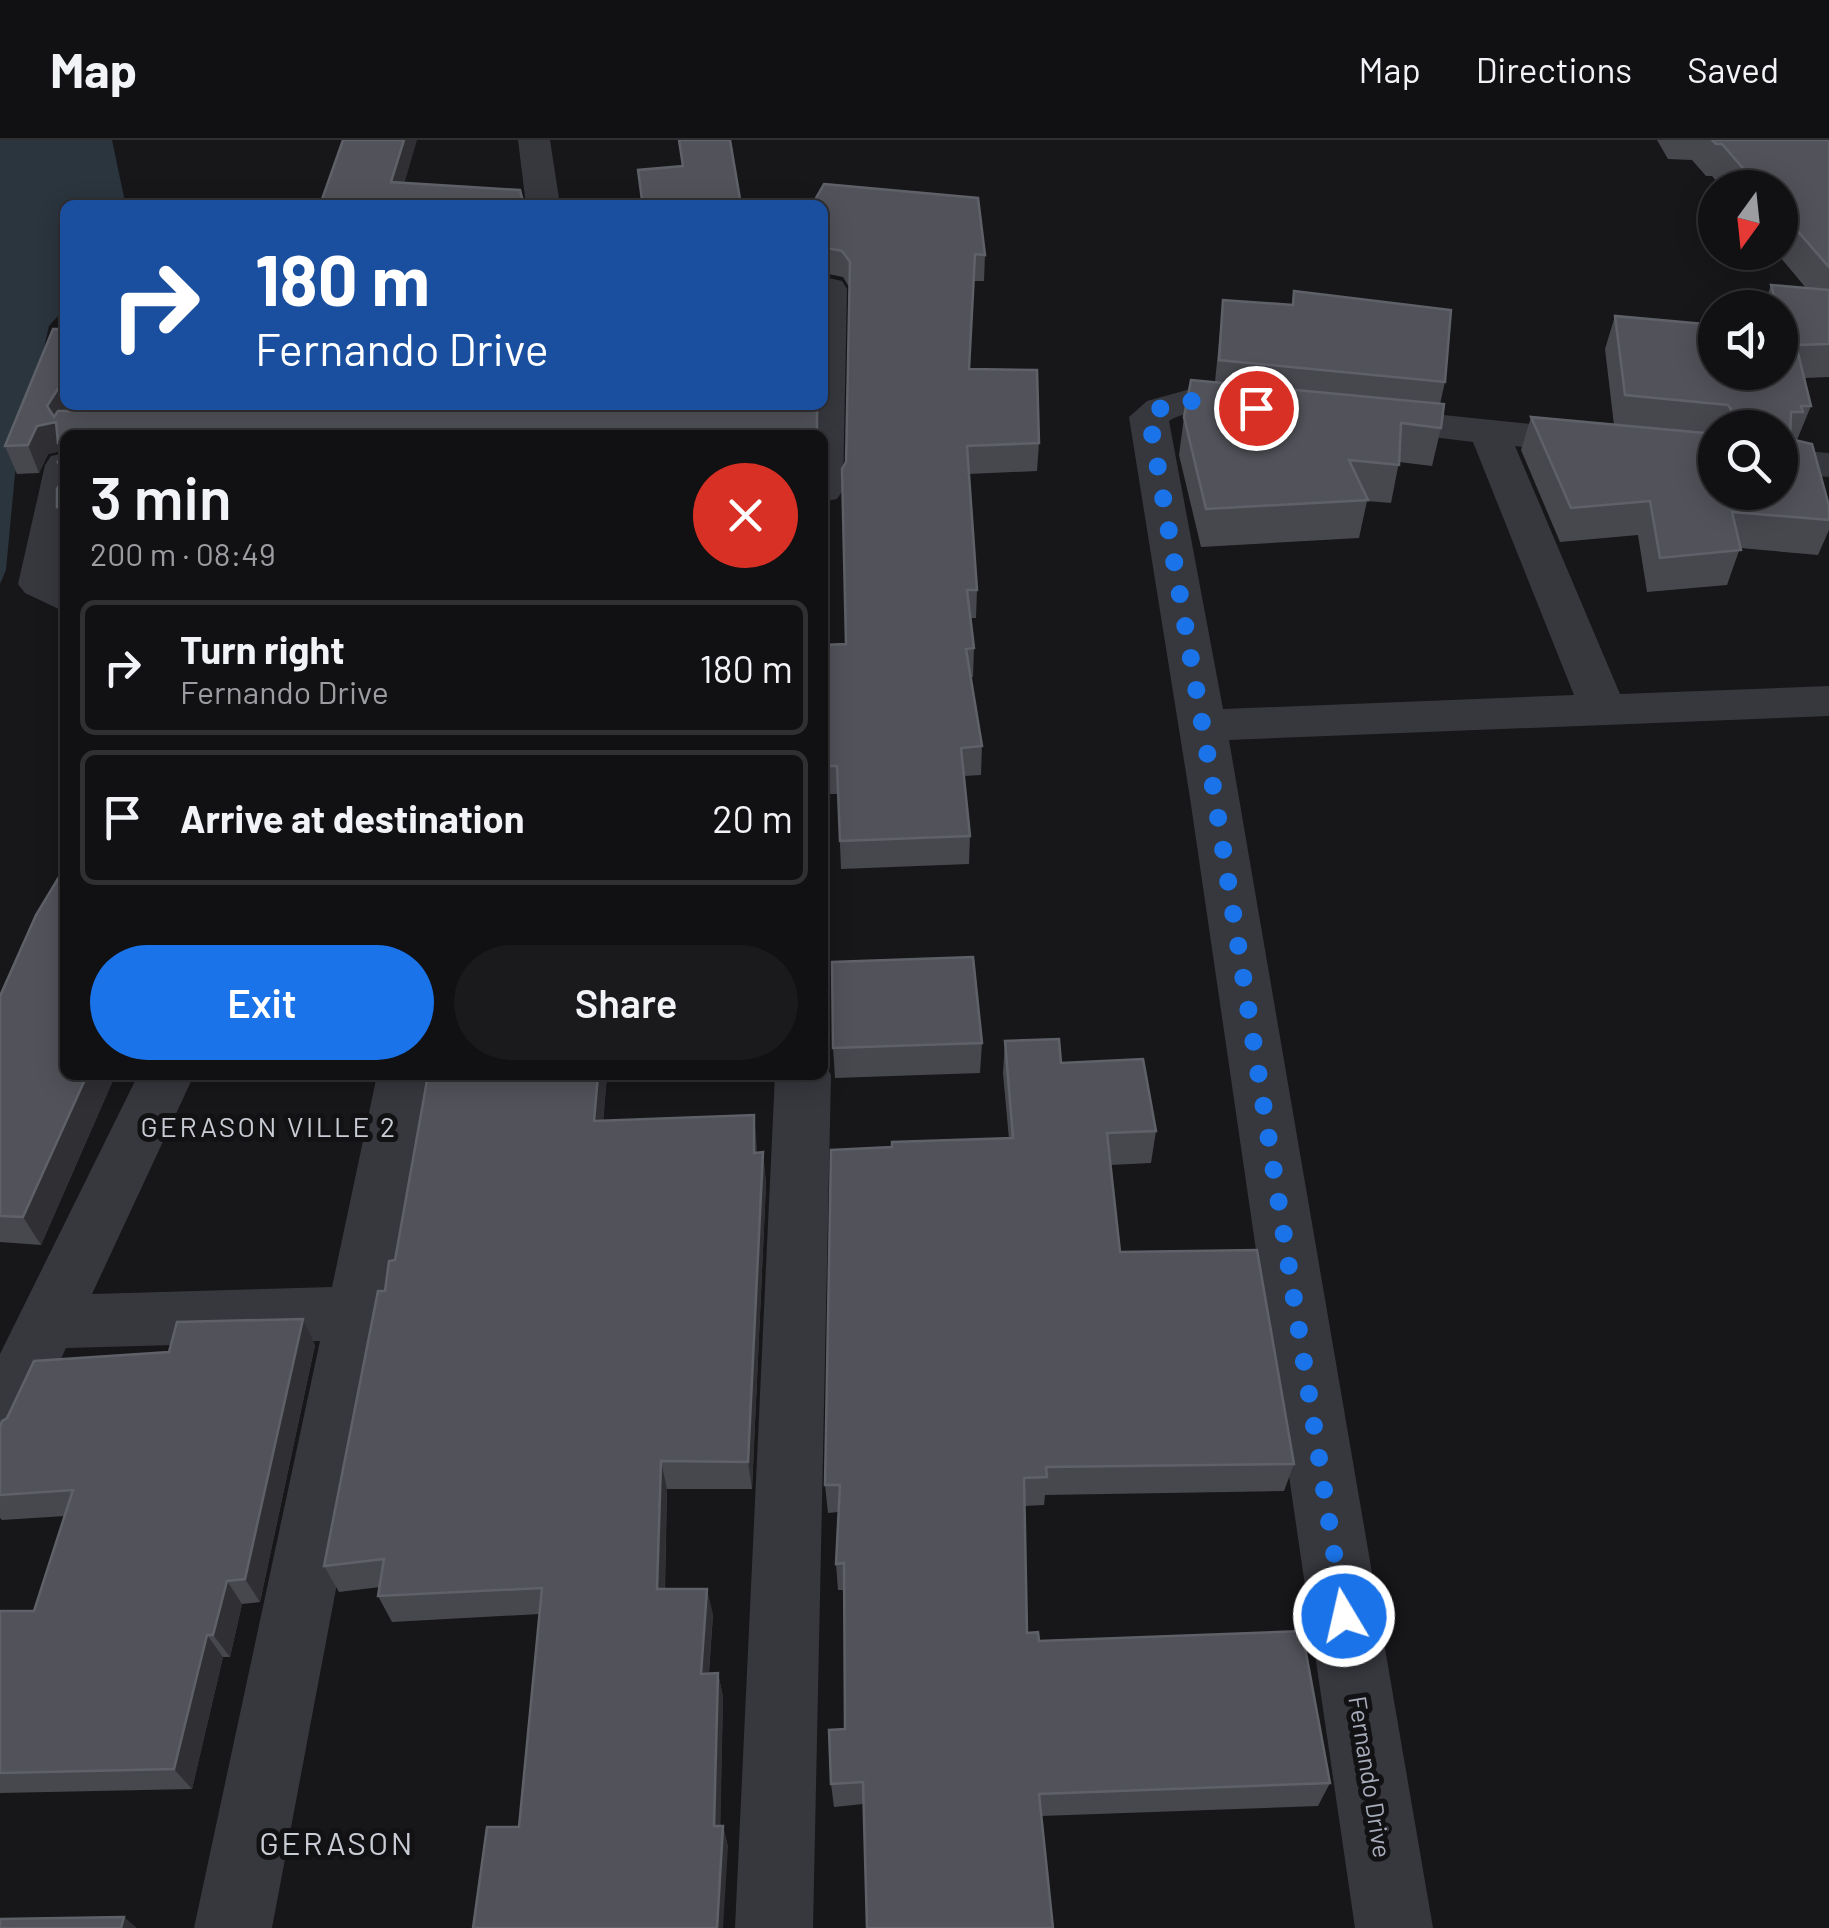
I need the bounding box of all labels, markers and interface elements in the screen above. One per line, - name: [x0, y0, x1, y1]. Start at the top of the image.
- text: Map: [50, 40, 137, 98]
- text: Map: [1359, 48, 1421, 90]
- text: Directions: [1476, 48, 1632, 90]
- text: Saved: [1687, 48, 1779, 90]
- north arrow: [1698, 170, 1798, 270]
- map controls: [1698, 170, 1798, 510]
- text: 180 m: [255, 236, 430, 320]
- icon: right: [90, 240, 220, 370]
- button: sound: [1698, 290, 1798, 390]
- text: Fernando Drive: [255, 321, 549, 375]
- pin: [1214, 366, 1299, 451]
- icon: arrive: [1229, 381, 1284, 436]
- button: search: [1698, 410, 1798, 510]
- text: 3 min: [90, 460, 232, 532]
- button: close: [693, 463, 798, 568]
- text: 200 m · 08:49: [90, 534, 276, 572]
- text: Turn right: [180, 626, 345, 672]
- icon: right: [95, 640, 150, 695]
- text: 180 m: [699, 645, 793, 691]
- text: Fernando Drive: [180, 672, 389, 710]
- icon: arrive: [95, 790, 150, 845]
- text: Arrive at destination: [180, 795, 525, 841]
- text: 20 m: [712, 795, 793, 841]
- button: Exit: [90, 945, 434, 1060]
- button: Share: [454, 945, 798, 1060]
- district label: GERASON VILLE 2: [140, 1109, 398, 1143]
- position arrow: [1292, 1564, 1396, 1668]
- street label: Fernando Drive: [1343, 1694, 1399, 1860]
- district label: GERASON: [259, 1823, 415, 1861]

